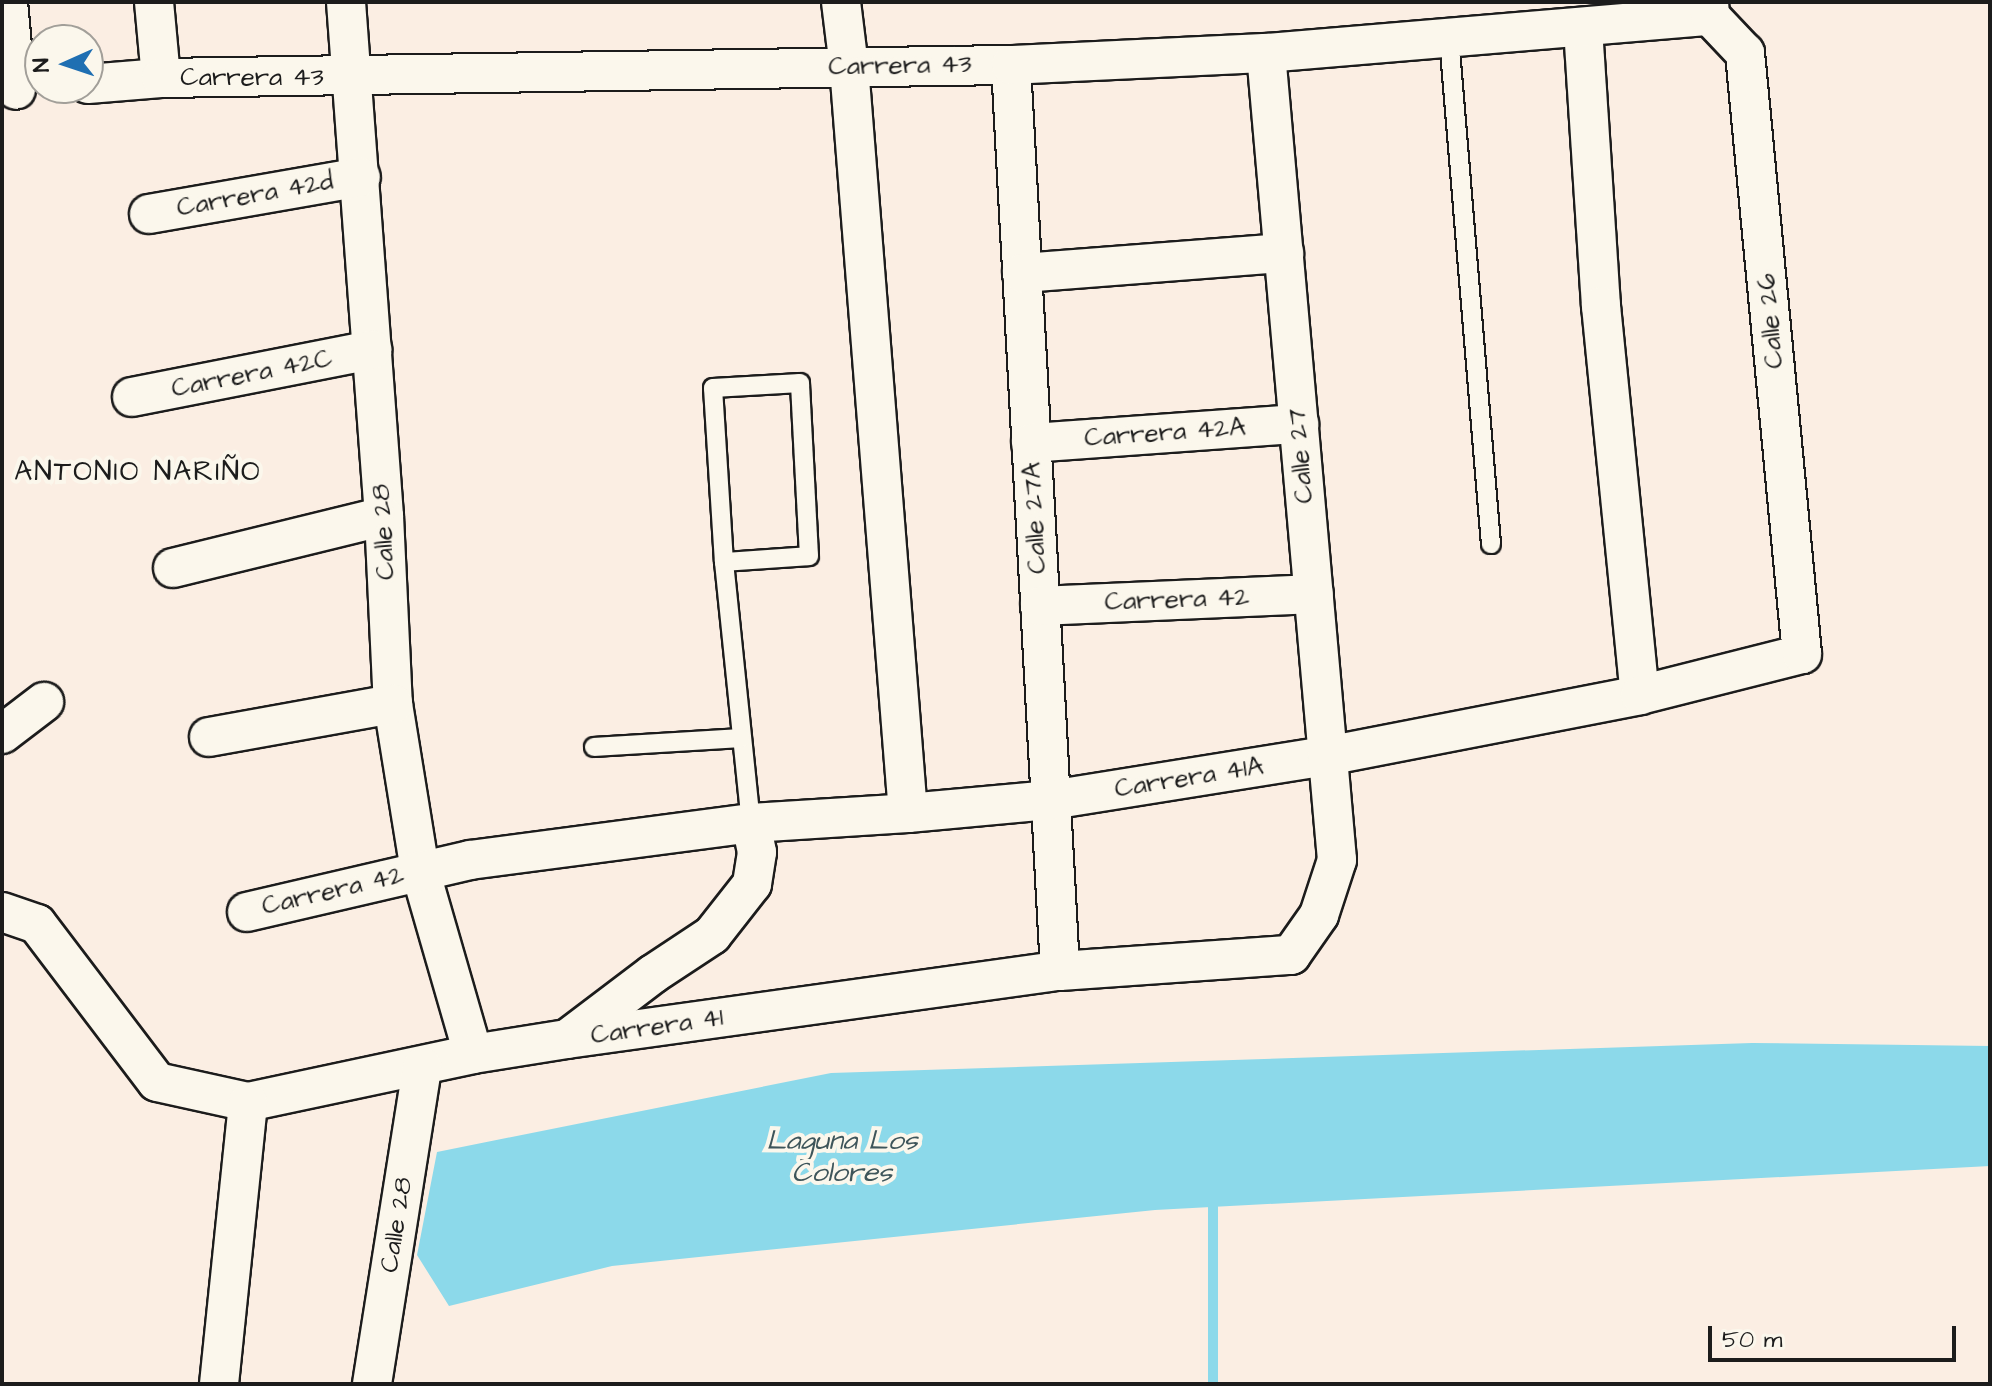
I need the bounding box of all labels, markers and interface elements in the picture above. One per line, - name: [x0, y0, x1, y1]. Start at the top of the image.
- north arrow: [24, 24, 104, 104]
- street label: Carrera 43: [828, 49, 972, 83]
- text: N: [26, 57, 57, 73]
- street label: Carrera 43: [180, 62, 324, 94]
- street label: Carrera 42d: [174, 166, 336, 224]
- street label: Calle 26: [1751, 272, 1791, 370]
- street label: Carrera 42C: [169, 343, 335, 405]
- street label: Calle 27: [1281, 407, 1321, 505]
- street label: Carrera 42A: [1083, 412, 1247, 454]
- district label: ANTONIO NARIÑO: [14, 455, 262, 489]
- street label: Calle 27A: [1016, 461, 1054, 575]
- street label: Calle 28: [366, 483, 402, 581]
- street label: Carrera 42: [1104, 582, 1250, 618]
- street label: Carrera 41A: [1112, 751, 1266, 805]
- street label: Carrera 42: [259, 859, 407, 923]
- street label: Carrera 41: [589, 1002, 725, 1052]
- water label: Laguna Los Colores: [767, 1124, 917, 1190]
- street label: Calle 28: [374, 1175, 420, 1275]
- scale bar: [1712, 1310, 1960, 1360]
- text: 50 m: [1722, 1323, 1782, 1357]

